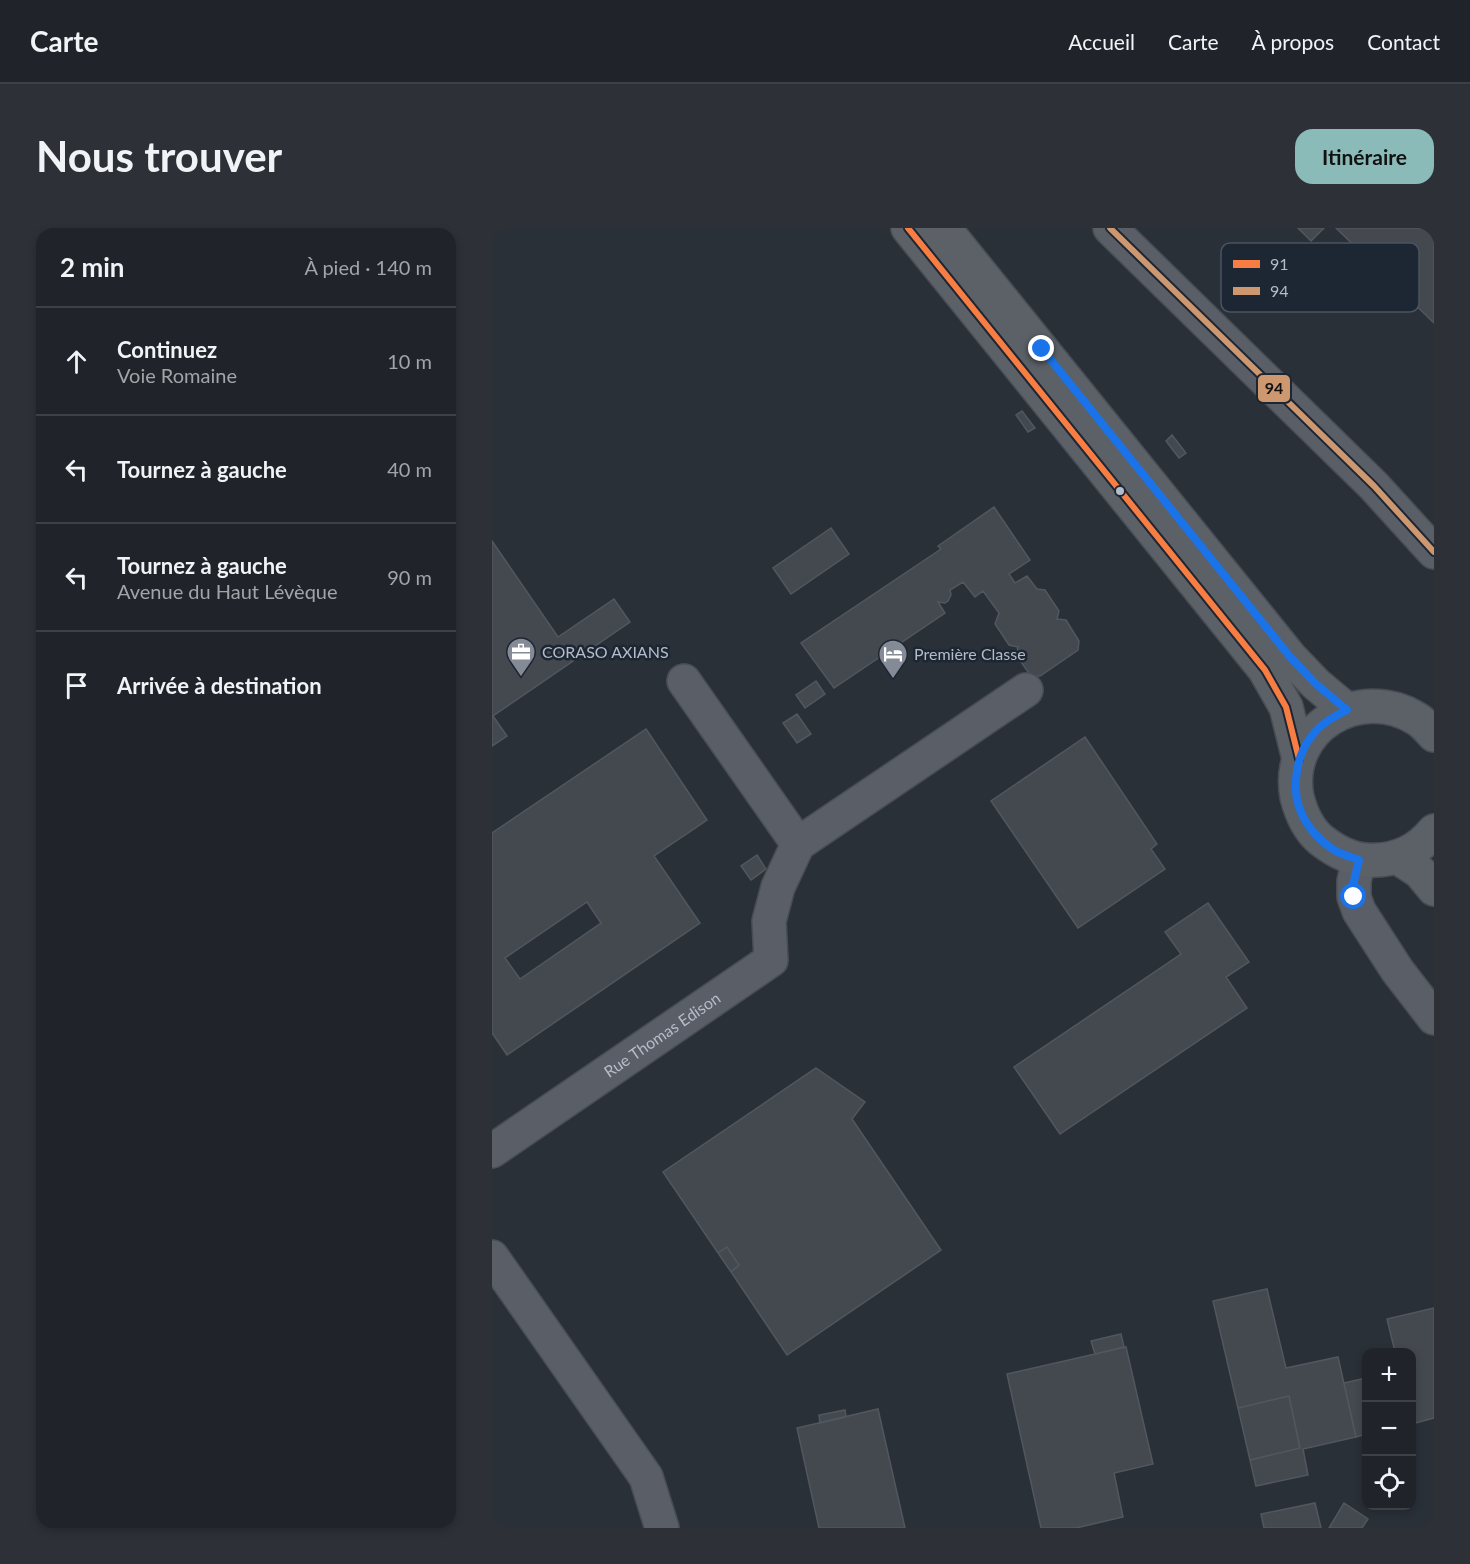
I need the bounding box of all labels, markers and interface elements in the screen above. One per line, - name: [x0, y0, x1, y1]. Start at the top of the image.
- text: Carte: [30, 24, 98, 58]
- text: Accueil: [1068, 29, 1135, 54]
- text: Carte: [1168, 29, 1219, 54]
- text: À propos: [1252, 29, 1334, 54]
- text: Contact: [1367, 29, 1440, 54]
- button: Itinéraire: [1295, 129, 1434, 184]
- text: Nous trouver: [36, 131, 282, 181]
- legend: [1221, 243, 1419, 312]
- text: 2 min: [60, 251, 124, 283]
- text: 91: [1270, 254, 1289, 273]
- text: À pied · 140 m: [304, 255, 432, 279]
- text: 94: [1270, 281, 1289, 300]
- route end: [1028, 335, 1054, 361]
- text: Continuez: [117, 336, 217, 363]
- icon: ahead: [60, 345, 93, 378]
- text: 10 m: [387, 349, 432, 373]
- text: Voie Romaine: [117, 363, 237, 387]
- line badge: 94: [1257, 374, 1291, 403]
- text: 94: [1265, 378, 1283, 397]
- icon: left: [60, 453, 93, 486]
- text: Tournez à gauche: [117, 456, 287, 483]
- text: 40 m: [387, 457, 432, 481]
- unlabelled marker: [1114, 485, 1126, 497]
- text: Tournez à gauche: [117, 552, 287, 579]
- icon: left: [60, 561, 93, 594]
- text: 90 m: [387, 565, 432, 589]
- text: Avenue du Haut Lévèque: [117, 579, 338, 603]
- office icon: CORASO AXIANS: [505, 636, 537, 678]
- hotel icon: Première Classe: [877, 638, 909, 680]
- place label: CORASO AXIANS: [542, 642, 669, 661]
- place label: Première Classe: [914, 644, 1026, 663]
- icon: arrive: [60, 669, 93, 702]
- text: Arrivée à destination: [117, 672, 322, 699]
- route start: [1340, 883, 1366, 909]
- street label: Rue Thomas Edison: [600, 988, 724, 1081]
- map controls: [1362, 1348, 1416, 1510]
- button: +: [1362, 1348, 1416, 1402]
- button: −: [1362, 1402, 1416, 1456]
- button: locate: [1362, 1456, 1416, 1510]

